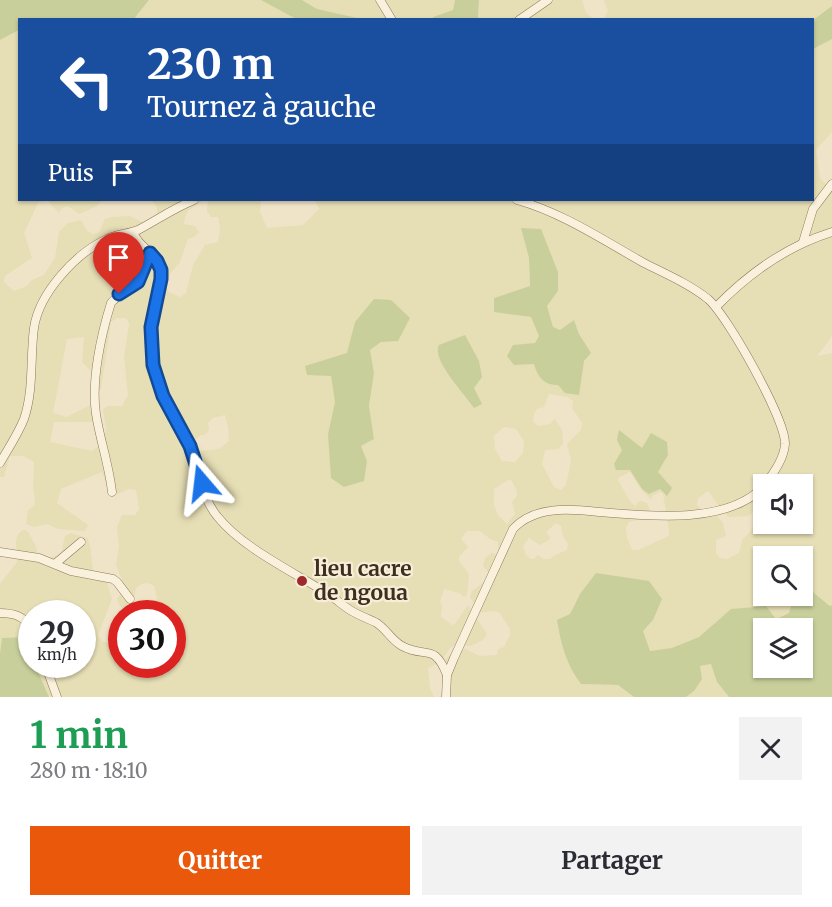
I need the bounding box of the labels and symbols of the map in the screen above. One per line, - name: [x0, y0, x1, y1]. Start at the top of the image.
- pin: [93, 232, 144, 294]
- position arrow: [170, 451, 234, 515]
- place label: lieu cacre de ngoua: [314, 555, 412, 606]
- marker: lieu cacre de ngoua: [295, 574, 309, 588]
- speed limit sign: 30: [108, 600, 186, 678]

